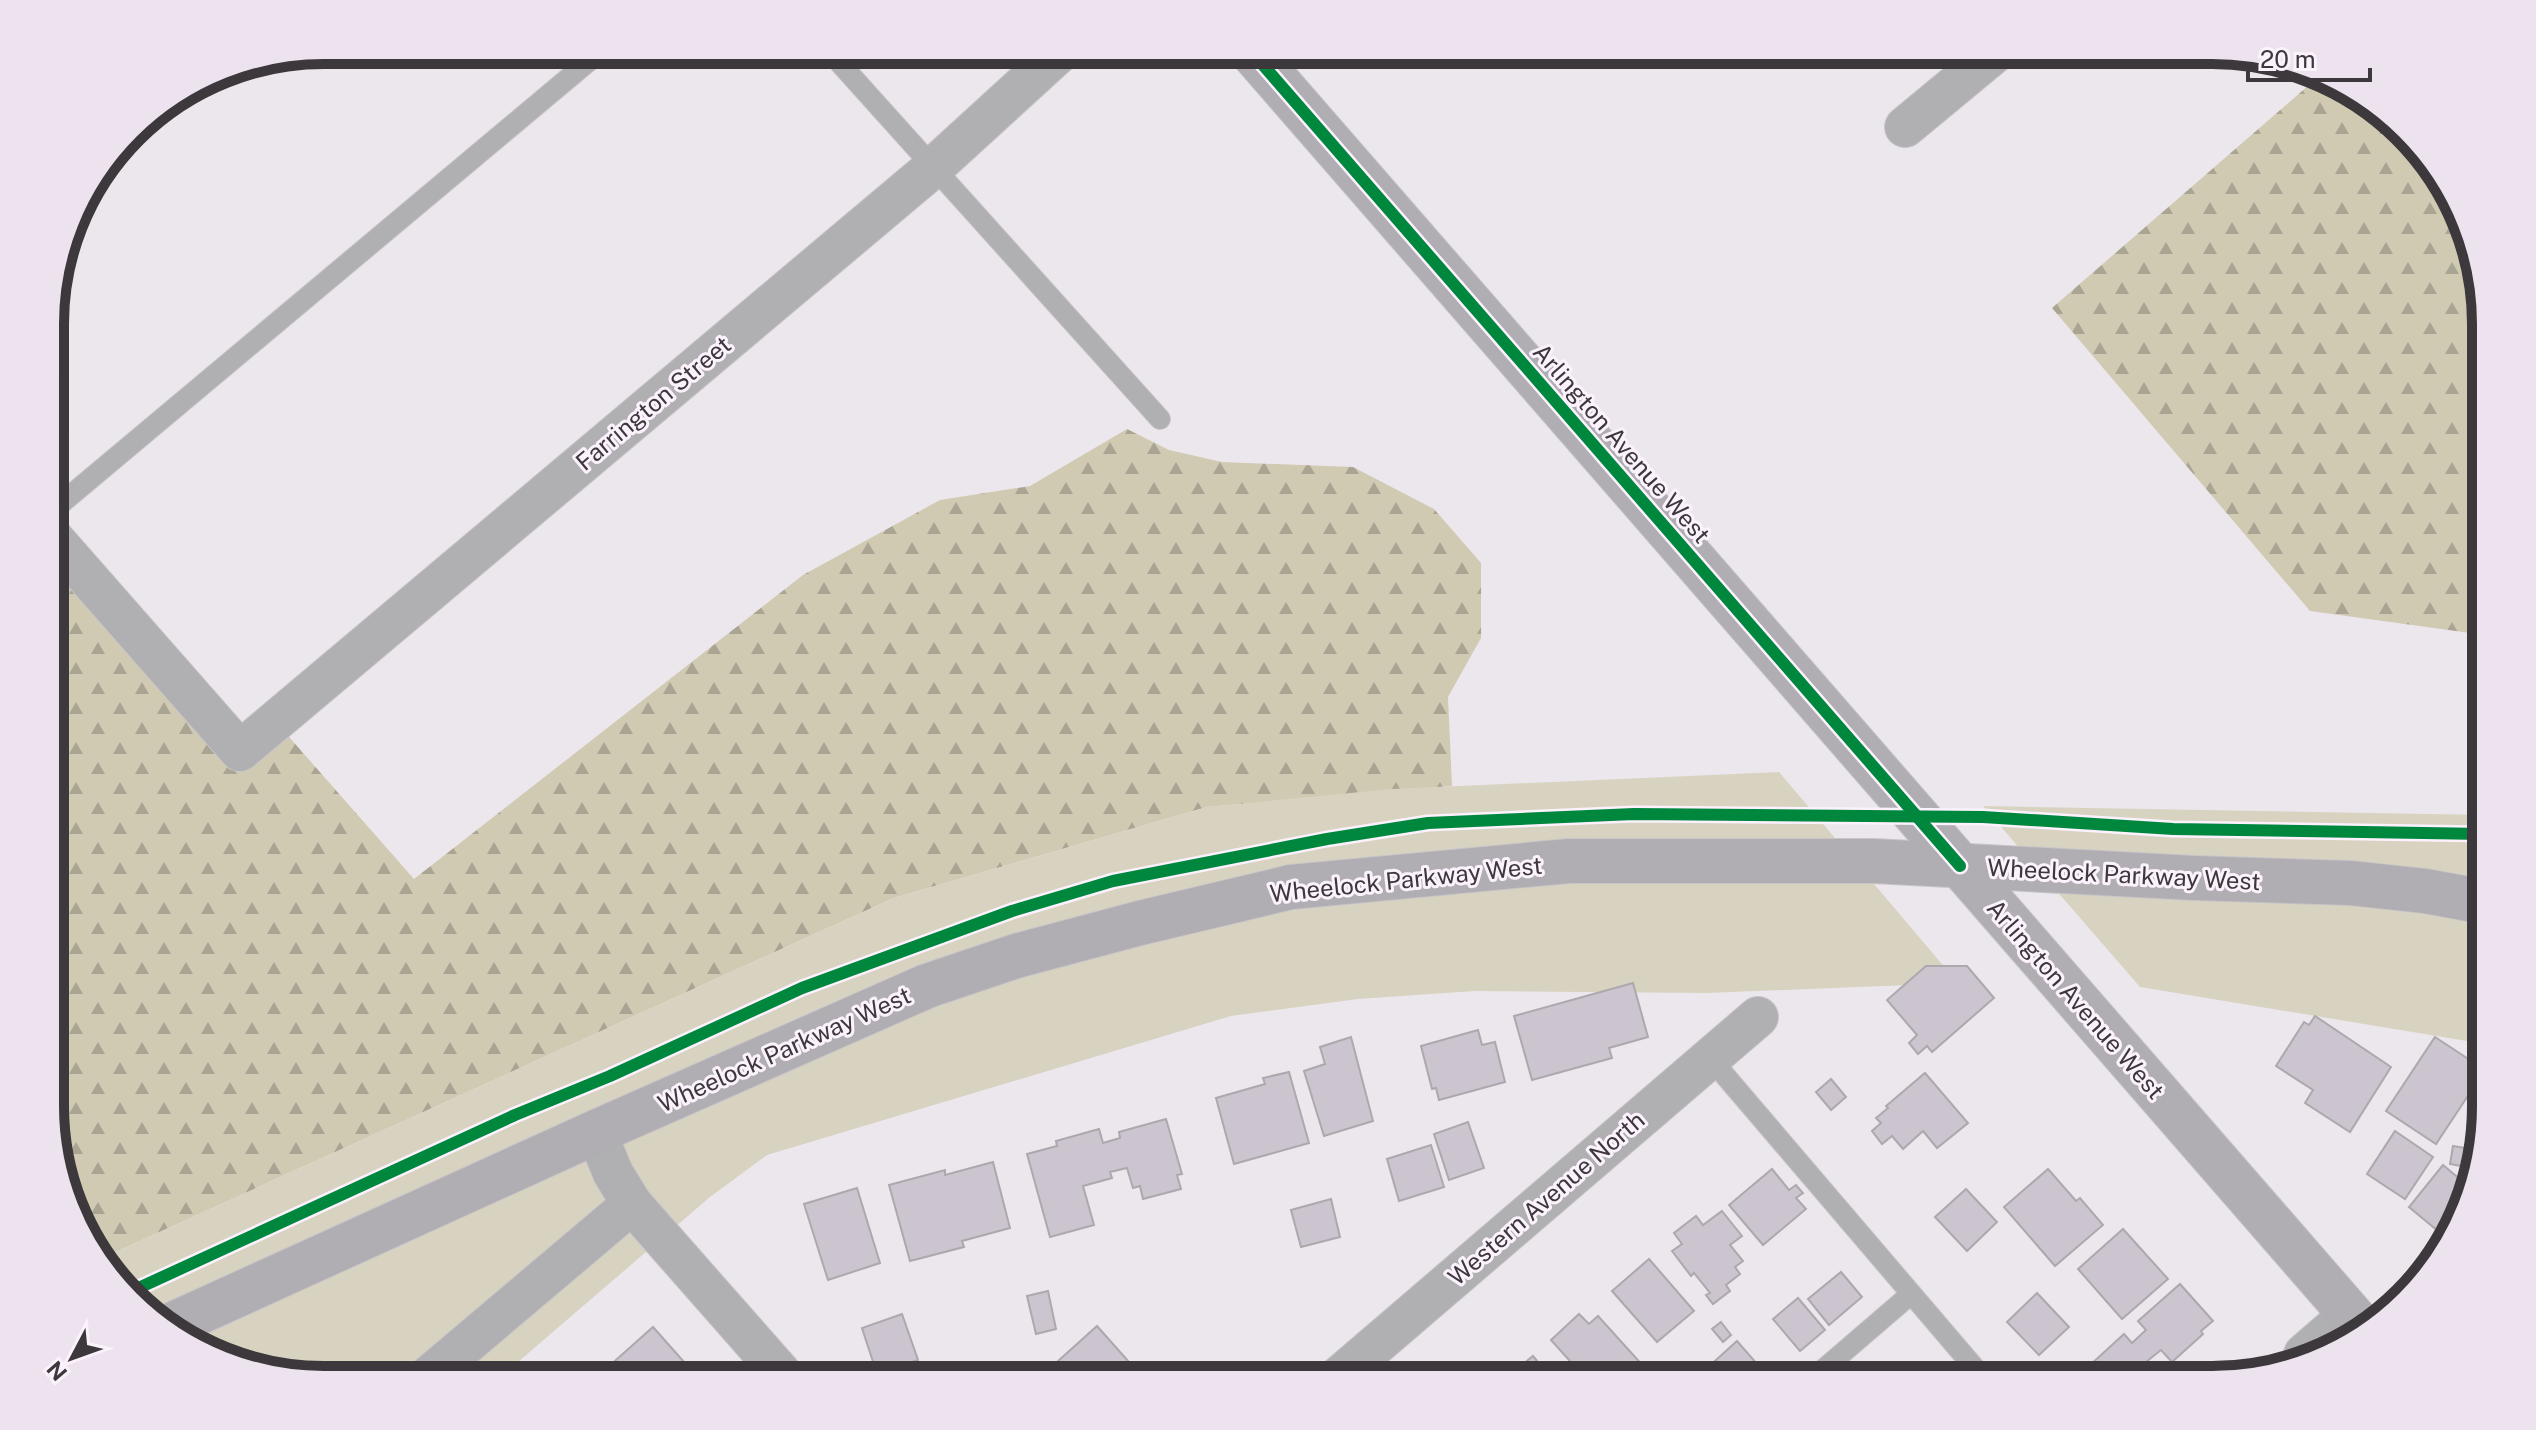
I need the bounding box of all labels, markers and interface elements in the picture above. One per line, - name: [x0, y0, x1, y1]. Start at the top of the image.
- scale bar: [2248, 32, 2370, 82]
- text: 20 m: [2260, 45, 2316, 73]
- street label: Farrington Street: [570, 330, 736, 476]
- street label: Arlington Avenue West: [1528, 338, 1716, 548]
- street label: Wheelock Parkway West: [1268, 851, 1544, 907]
- street label: Wheelock Parkway West: [1987, 853, 2261, 895]
- street label: Arlington Avenue West: [1982, 894, 2170, 1104]
- street label: Wheelock Parkway West: [653, 981, 915, 1117]
- street label: Western Avenue North: [1442, 1105, 1650, 1291]
- north arrow: [32, 1318, 112, 1398]
- text: N: [41, 1356, 72, 1386]

